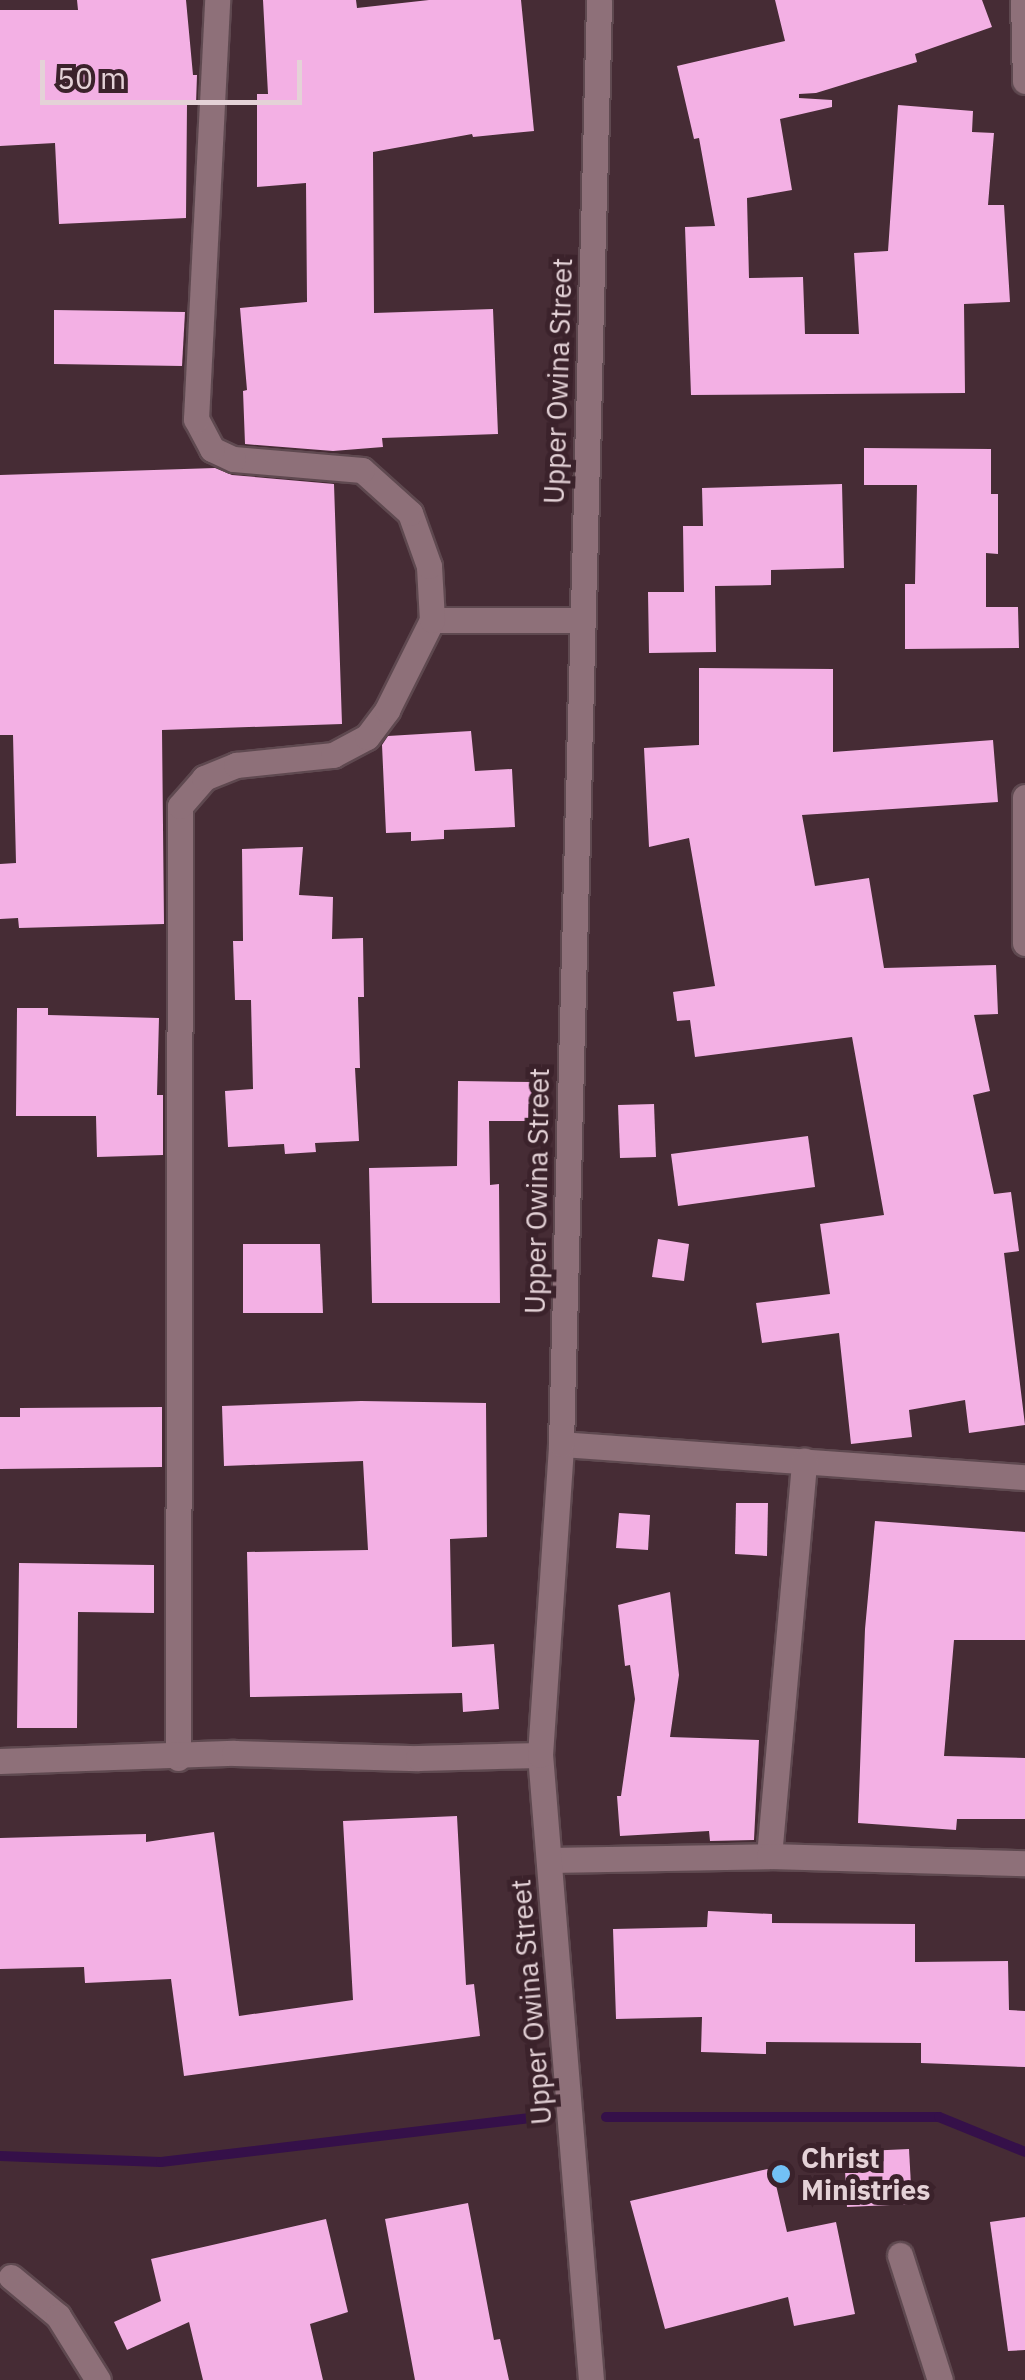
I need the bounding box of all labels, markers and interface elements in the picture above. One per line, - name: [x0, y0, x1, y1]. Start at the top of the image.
- scale bar: [45, 40, 308, 102]
- text: 50 m: [57, 58, 126, 97]
- street label: Upper Owina Street: [537, 257, 579, 505]
- street label: Upper Owina Street: [518, 1068, 556, 1314]
- street label: Upper Owina Street: [504, 1878, 558, 2126]
- place label: Christ Ministries: [801, 2141, 930, 2207]
- marker: Christ Ministries: [770, 2163, 792, 2185]

